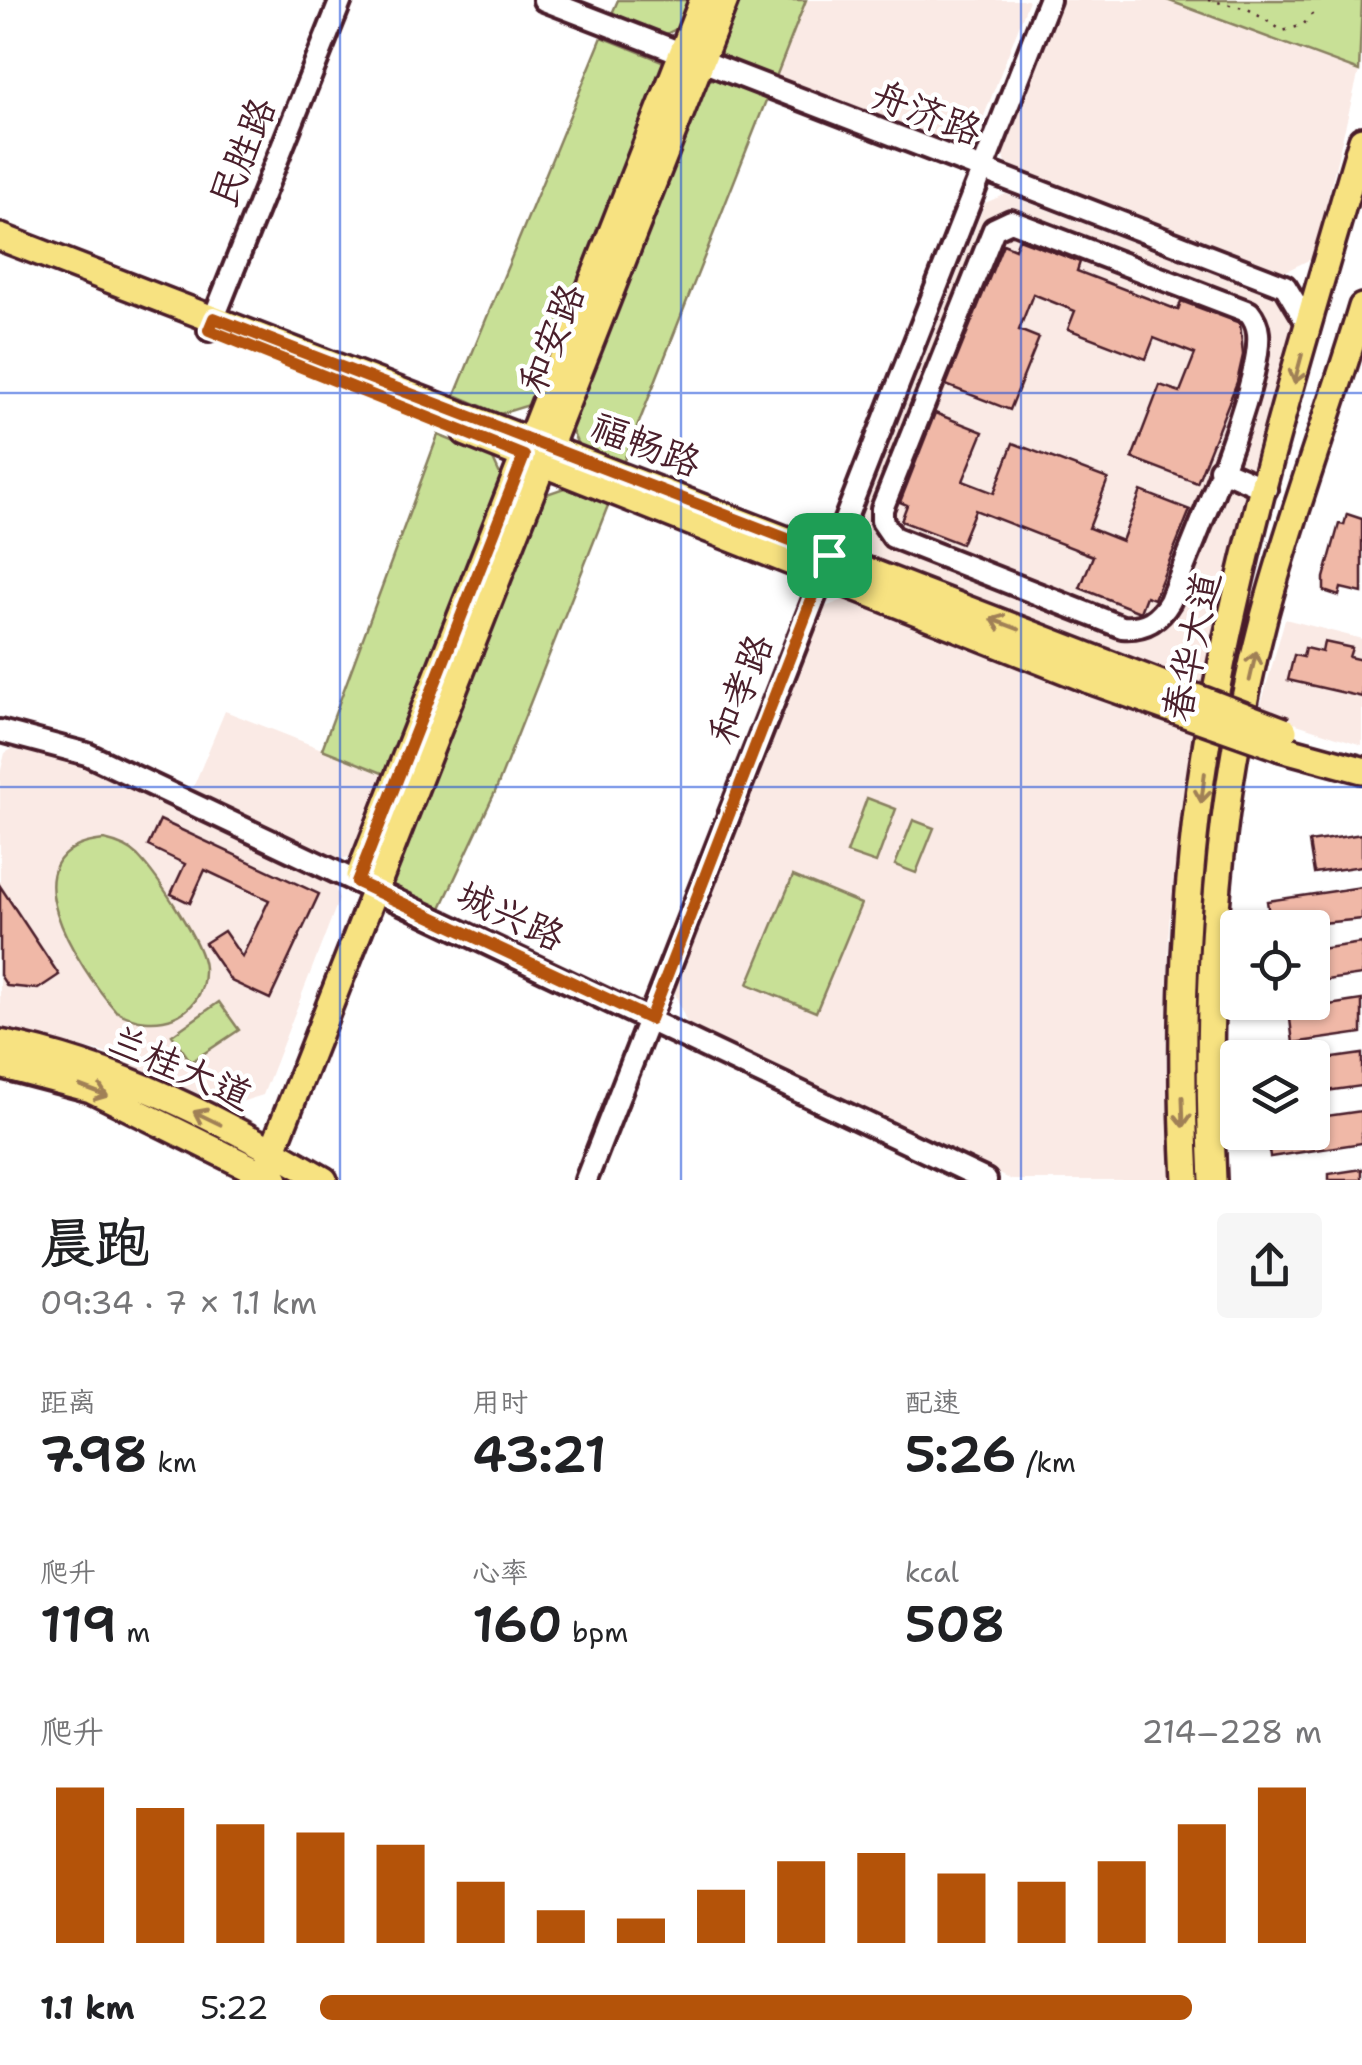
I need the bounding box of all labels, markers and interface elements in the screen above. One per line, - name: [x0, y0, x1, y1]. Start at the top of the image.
- street label: 舟济路: [865, 68, 989, 156]
- street label: 民胜路: [197, 90, 287, 214]
- street label: 和安路: [506, 276, 596, 400]
- one-way arrow: [1287, 353, 1306, 384]
- street label: 福畅路: [584, 400, 708, 488]
- pin: [787, 513, 872, 598]
- icon: arrive: [802, 528, 857, 583]
- street label: 春华大道: [1150, 566, 1232, 726]
- one-way arrow: [991, 613, 1021, 631]
- street label: 和孝路: [696, 627, 784, 751]
- one-way arrow: [1245, 651, 1263, 683]
- one-way arrow: [1193, 771, 1211, 804]
- street label: 城兴路: [449, 868, 573, 962]
- map controls: [1220, 910, 1330, 1150]
- button: locate: [1220, 910, 1330, 1020]
- street label: 兰桂大道: [101, 1013, 261, 1121]
- button: layers: [1220, 1040, 1330, 1150]
- one-way arrow: [77, 1083, 108, 1101]
- one-way arrow: [1174, 1095, 1193, 1127]
- one-way arrow: [193, 1107, 223, 1126]
- text: 晨跑: [40, 1206, 150, 1280]
- button: share: [1217, 1213, 1322, 1318]
- text: 09:34 · 7 × 1.1 km: [40, 1281, 317, 1324]
- text: 距离: [40, 1383, 96, 1421]
- text: 用时: [472, 1383, 528, 1421]
- text: 配速: [905, 1383, 961, 1421]
- text: 7.98: [40, 1421, 148, 1488]
- text: 43:21: [472, 1421, 606, 1488]
- text: 5:26: [905, 1421, 1016, 1488]
- text: km: [148, 1443, 197, 1481]
- text: /km: [1016, 1443, 1076, 1481]
- text: 爬升: [40, 1553, 96, 1591]
- text: 心率: [472, 1553, 528, 1591]
- text: kcal: [905, 1553, 959, 1591]
- text: 119: [40, 1591, 117, 1658]
- text: 160: [472, 1591, 562, 1658]
- text: 508: [905, 1591, 1005, 1658]
- text: m: [117, 1613, 150, 1651]
- text: bpm: [562, 1613, 628, 1651]
- text: 爬升: [40, 1710, 104, 1753]
- text: 214–228 m: [1141, 1710, 1322, 1753]
- text: 1.1 km: [40, 1986, 135, 2029]
- text: 5:22: [200, 1986, 269, 2029]

